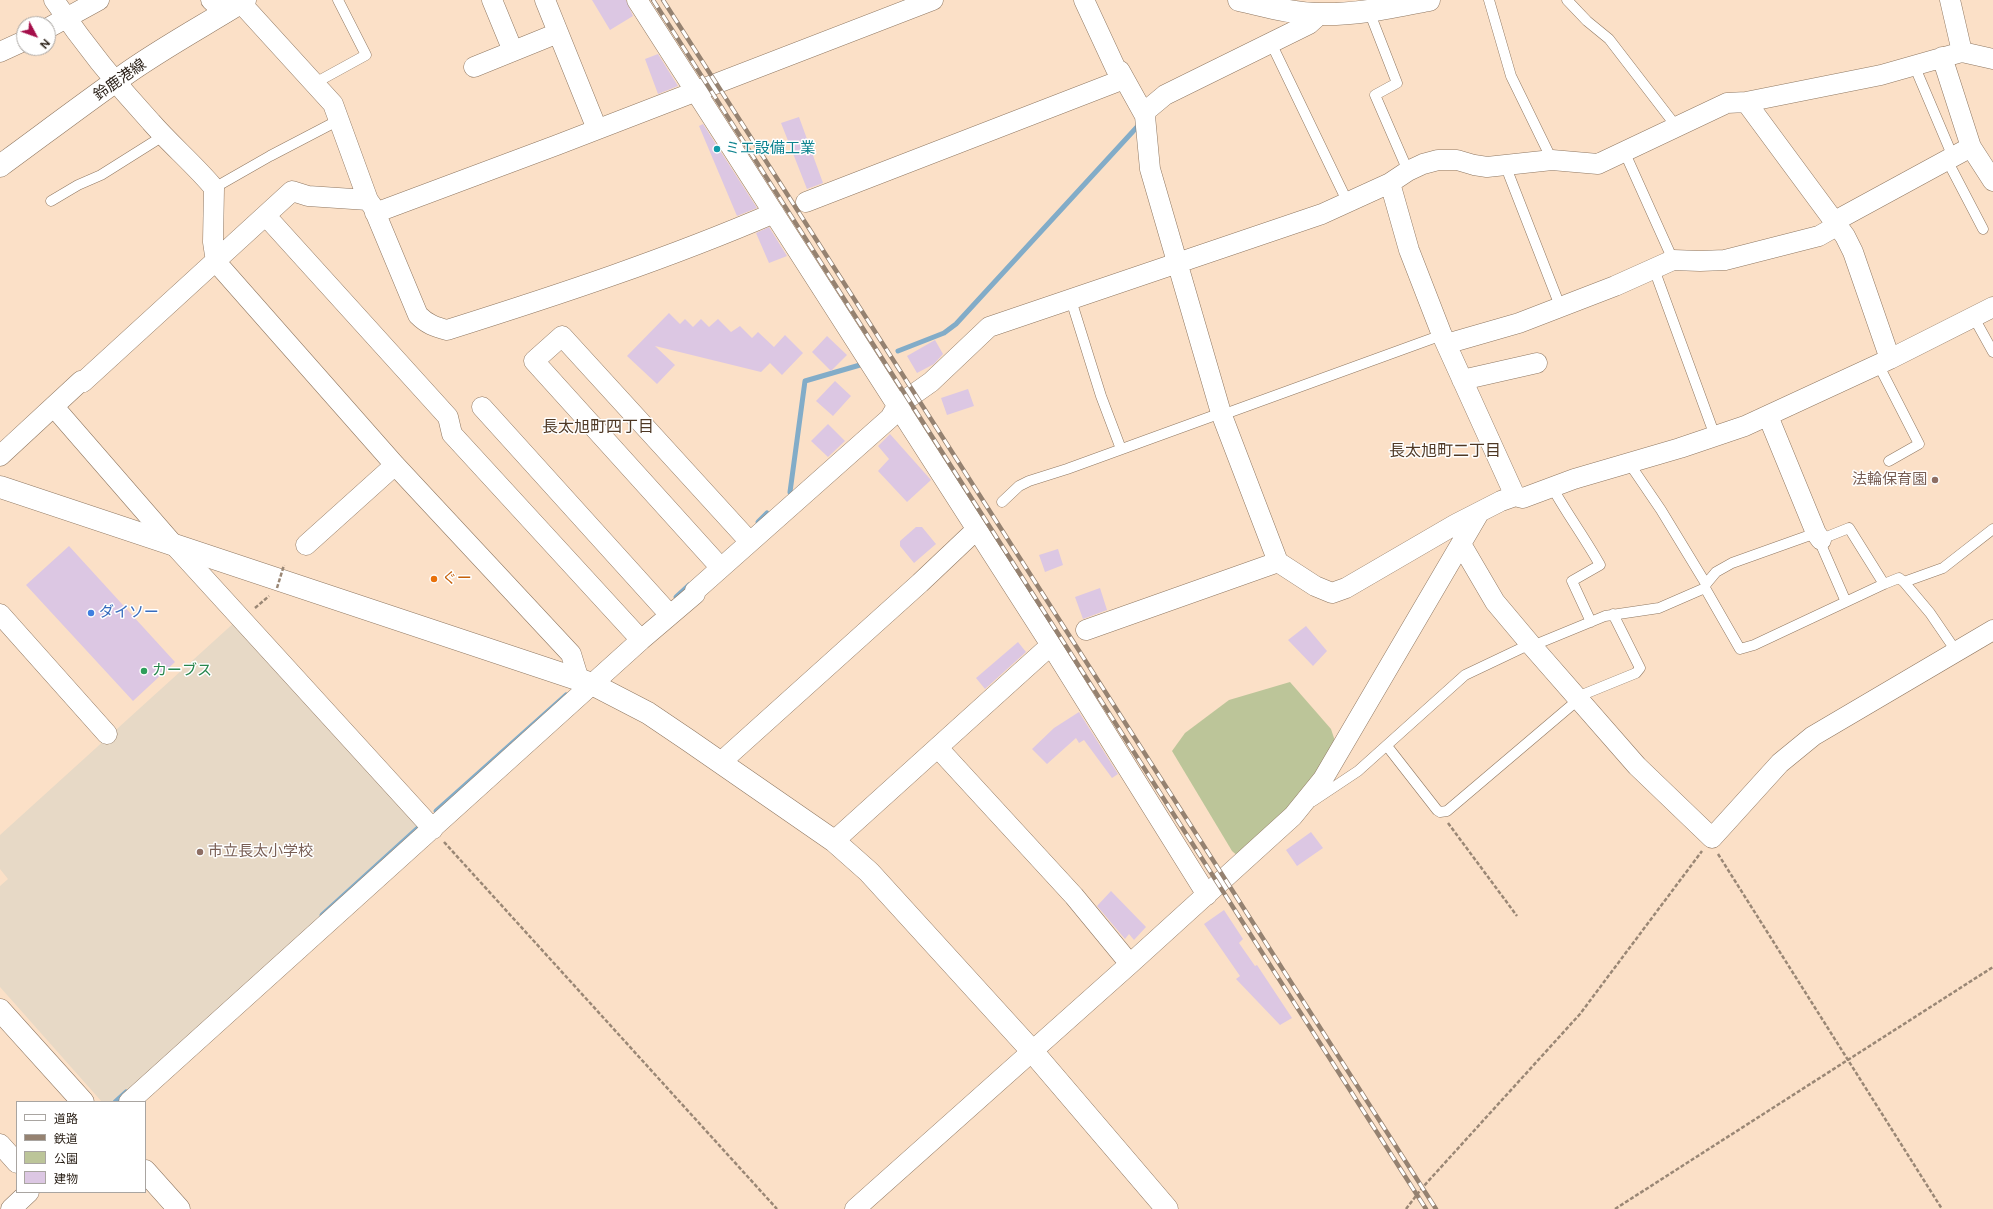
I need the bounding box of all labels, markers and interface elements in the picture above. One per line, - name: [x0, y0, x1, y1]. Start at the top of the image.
- north arrow: [16, 16, 56, 56]
- text: N: [37, 36, 52, 51]
- street label: 鈴鹿港線: [90, 55, 150, 105]
- place label: ミエ設備工業: [725, 140, 815, 158]
- marker: ミエ設備工業: [712, 144, 722, 154]
- district label: 長太旭町四丁目: [542, 417, 654, 437]
- district label: 長太旭町二丁目: [1389, 441, 1501, 461]
- place label: 法輪保育園: [1852, 471, 1927, 489]
- marker: 法輪保育園: [1930, 475, 1940, 485]
- place label: ぐー: [442, 570, 472, 588]
- marker: ぐー: [429, 574, 439, 584]
- place label: ダイソー: [99, 604, 159, 622]
- marker: ダイソー: [86, 608, 96, 618]
- place label: カーブス: [152, 662, 212, 680]
- marker: カーブス: [139, 666, 149, 676]
- place label: 市立長太小学校: [208, 843, 313, 861]
- marker: 市立長太小学校: [195, 847, 205, 857]
- legend: [16, 1101, 146, 1193]
- text: 道路: [54, 1112, 78, 1126]
- text: 鉄道: [54, 1132, 78, 1146]
- text: 公園: [54, 1152, 78, 1166]
- text: 建物: [54, 1172, 78, 1186]

